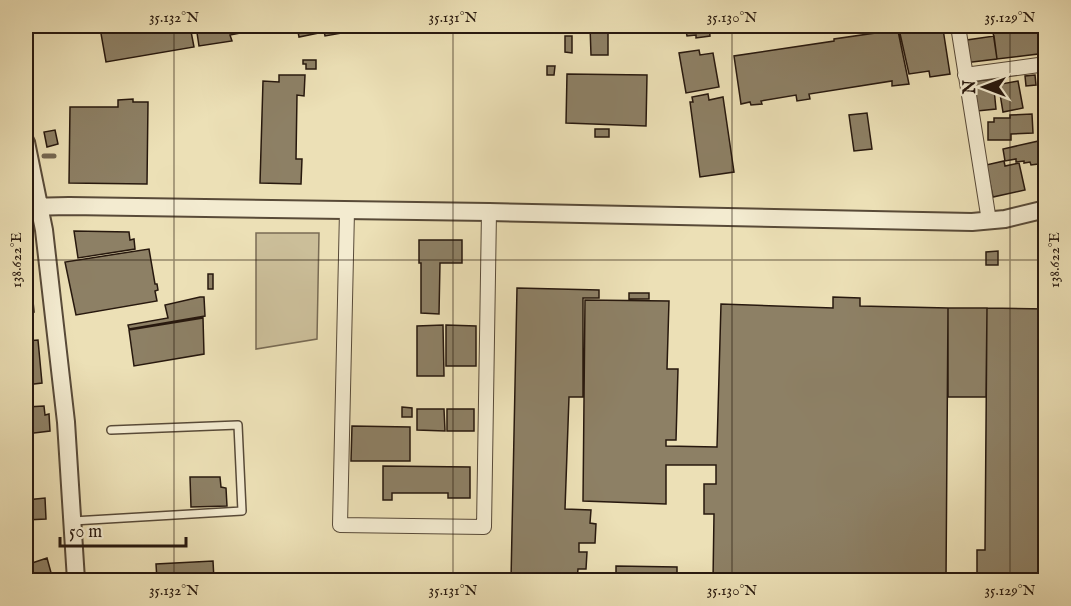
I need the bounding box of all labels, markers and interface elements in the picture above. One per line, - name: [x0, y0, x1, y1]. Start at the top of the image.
- text: 35.132°N: [149, 8, 199, 27]
- text: 35.131°N: [429, 8, 477, 27]
- text: 35.130°N: [707, 8, 757, 27]
- text: 35.129°N: [984, 8, 1036, 27]
- north arrow: [954, 57, 1014, 117]
- text: N: [961, 80, 981, 95]
- text: 138.622°E: [7, 232, 26, 288]
- text: 138.622°E: [1045, 232, 1064, 288]
- scale bar: [60, 510, 186, 548]
- text: 50 m: [69, 521, 102, 544]
- text: 35.132°N: [149, 581, 199, 600]
- text: 35.131°N: [429, 581, 477, 600]
- text: 35.130°N: [707, 581, 757, 600]
- text: 35.129°N: [984, 581, 1036, 600]

